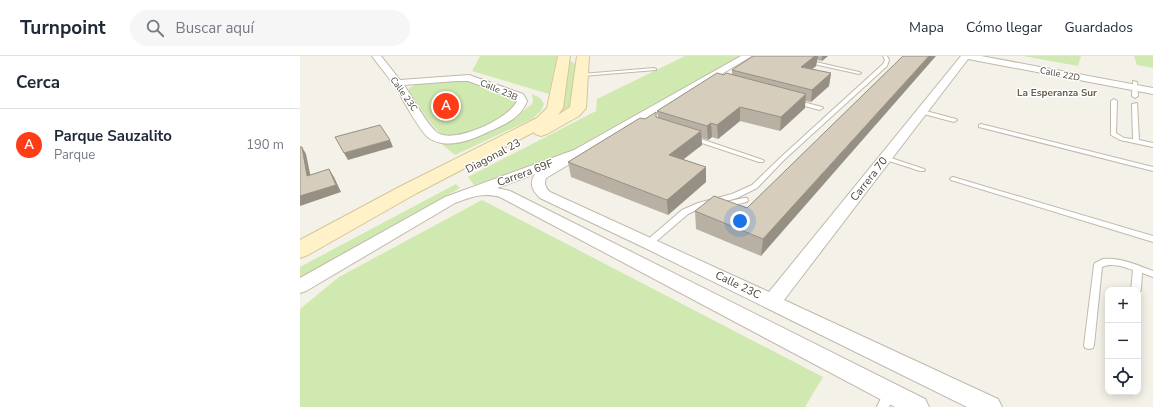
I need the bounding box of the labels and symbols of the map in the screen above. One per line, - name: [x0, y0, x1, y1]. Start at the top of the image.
- street label: Calle 22D: [1039, 64, 1081, 84]
- street label: Calle 23C: [388, 74, 420, 114]
- street label: Calle 23B: [478, 77, 520, 103]
- district label: La Esperanza Sur: [1017, 86, 1097, 100]
- pin: A: [433, 91, 459, 121]
- street label: Diagonal 23: [463, 135, 523, 177]
- street label: Carrera 70: [847, 153, 891, 204]
- street label: Carrera 69F: [495, 156, 555, 190]
- your location: [730, 211, 750, 231]
- street label: Calle 23C: [713, 268, 763, 302]

